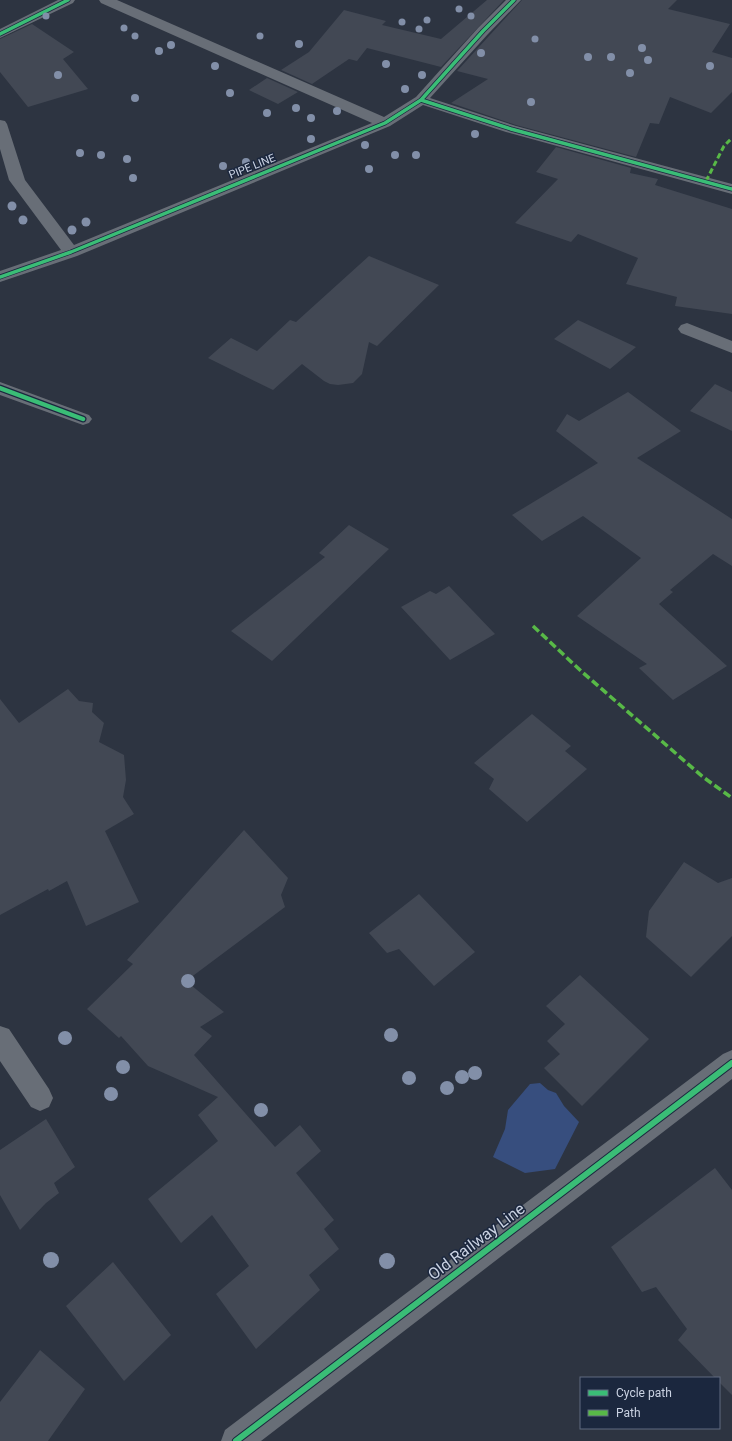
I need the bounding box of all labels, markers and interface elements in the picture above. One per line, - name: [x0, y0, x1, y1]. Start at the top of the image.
- street label: PIPE LINE: [227, 151, 277, 182]
- street label: Old Railway Line: [424, 1199, 528, 1284]
- legend: [580, 1377, 720, 1429]
- text: Cycle path: [616, 1386, 672, 1400]
- text: Path: [616, 1406, 641, 1420]

